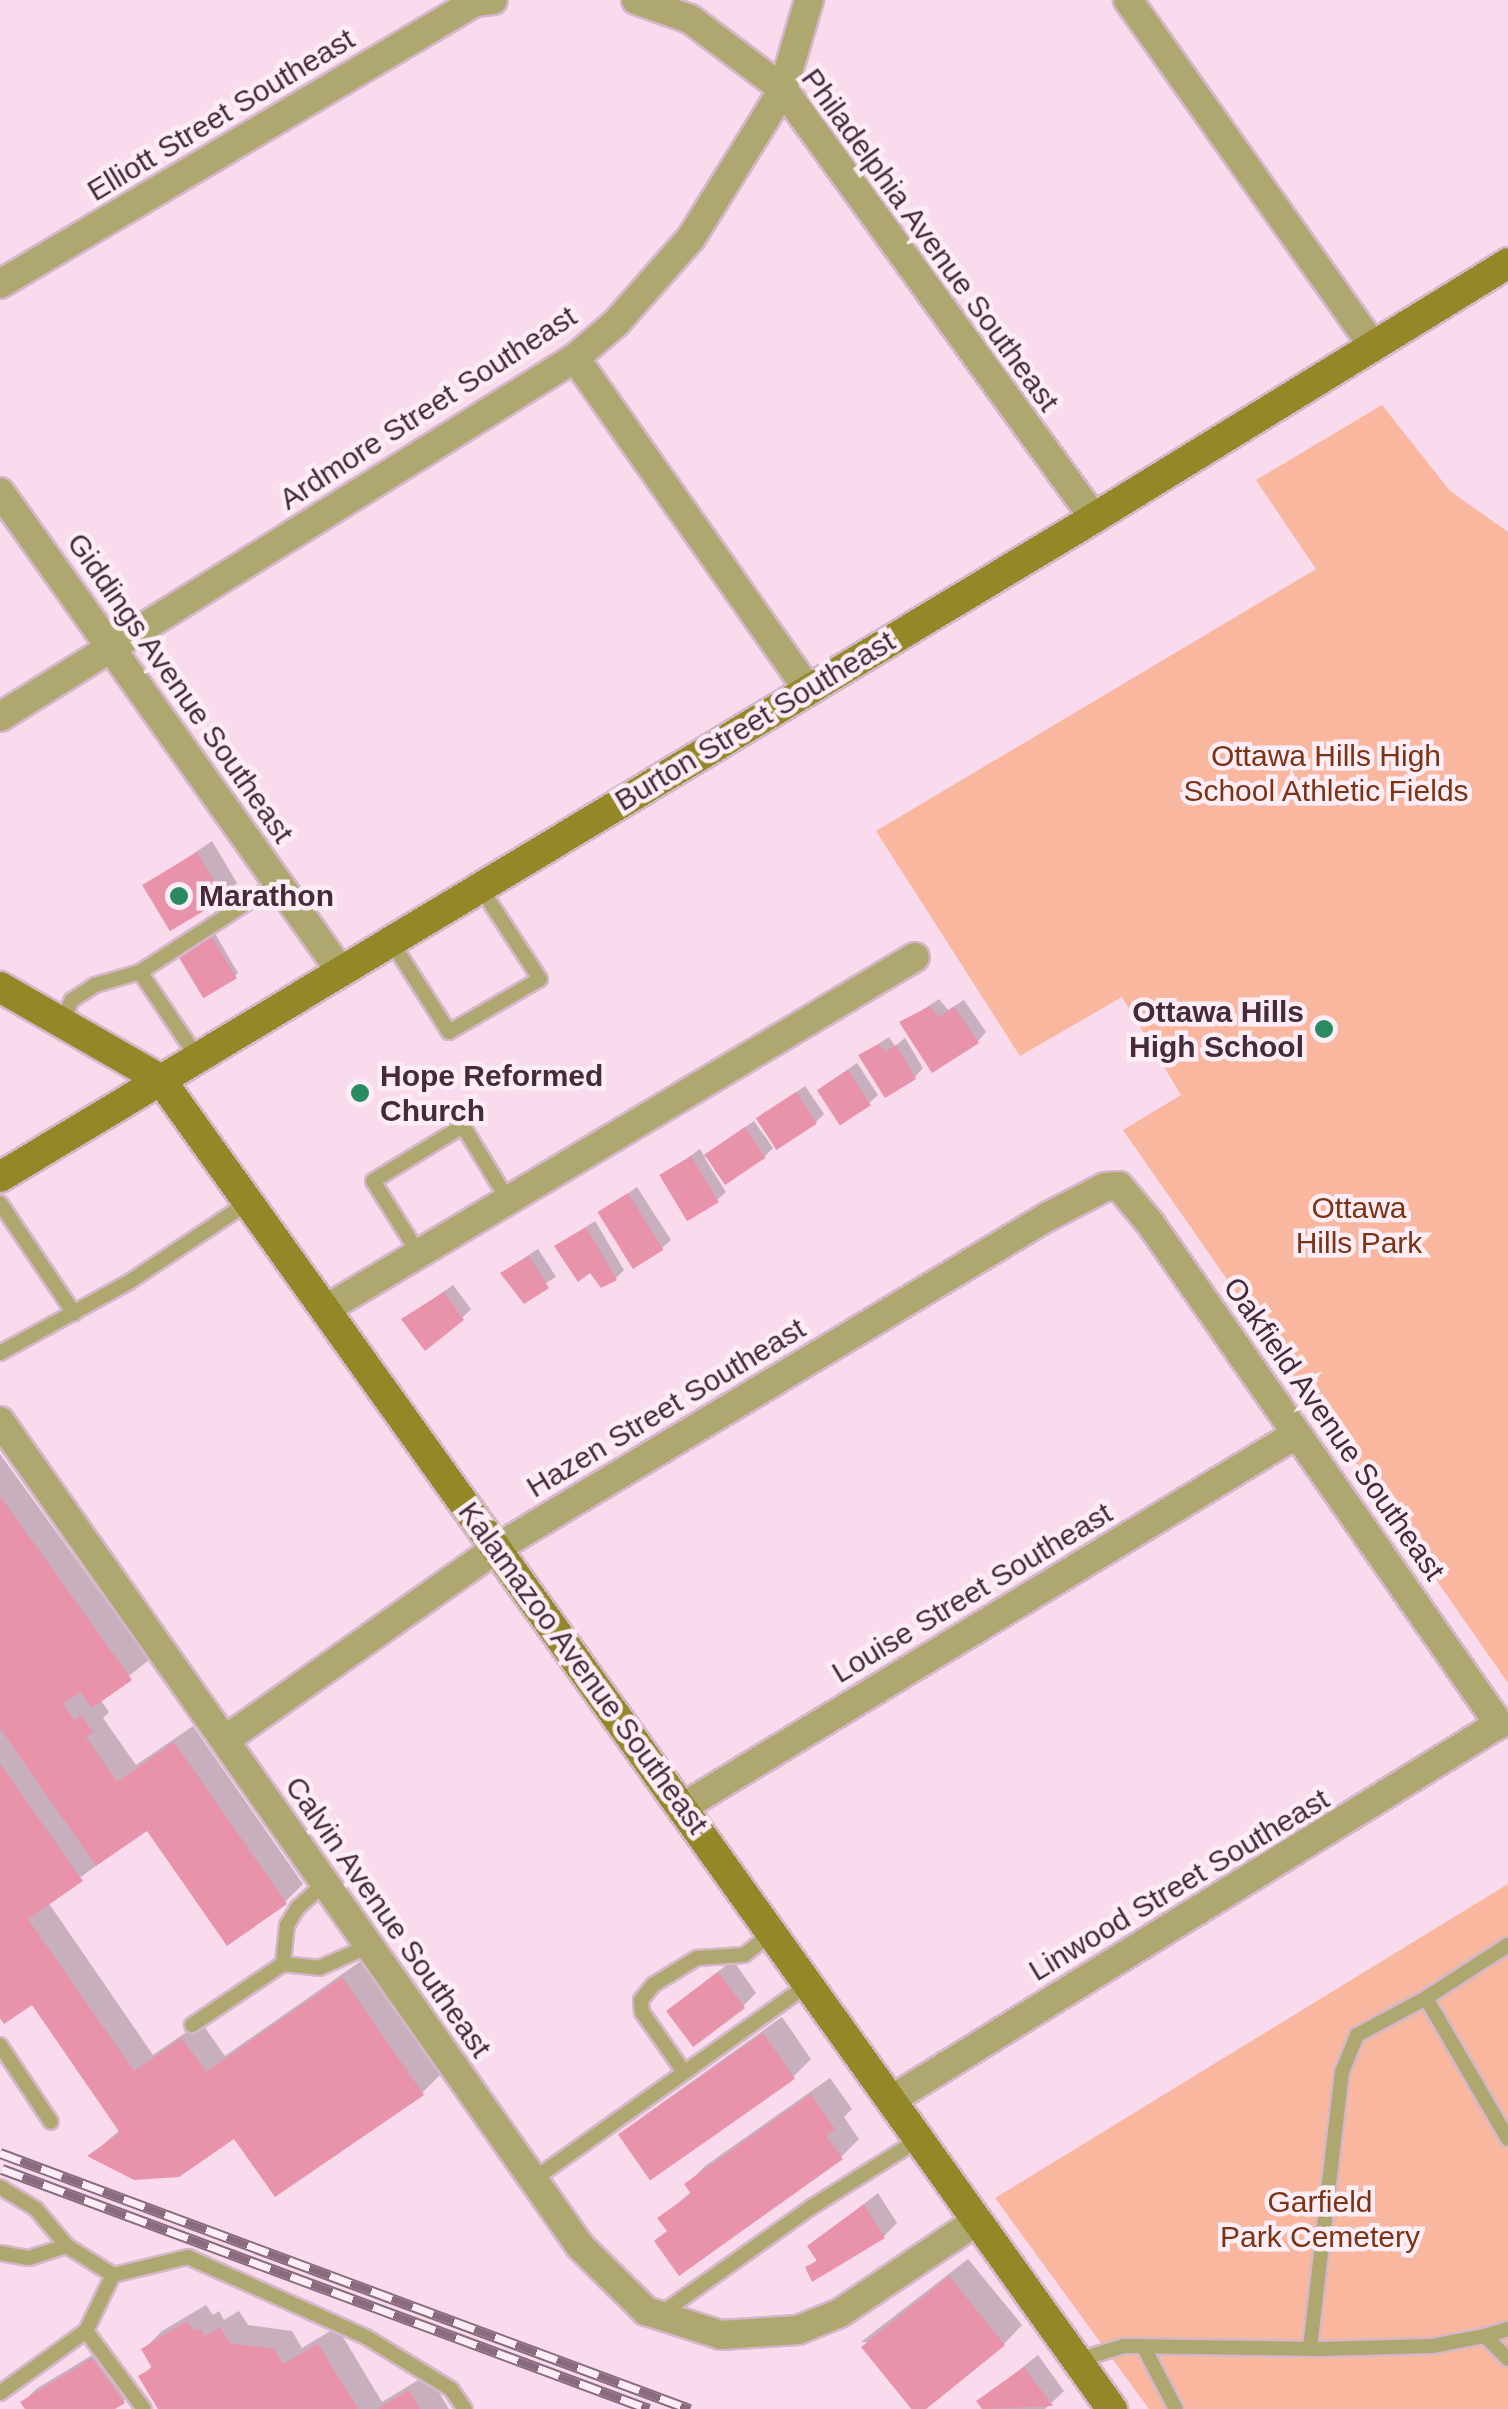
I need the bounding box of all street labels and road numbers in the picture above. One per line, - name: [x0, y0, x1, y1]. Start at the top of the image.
- street label: Elliott Street Southeast: [81, 21, 361, 209]
- street label: Philadelphia Avenue Southeast: [793, 61, 1067, 419]
- street label: Ardmore Street Southeast: [273, 298, 583, 518]
- street label: Giddings Avenue Southeast: [59, 526, 301, 850]
- street label: Burton Street Southeast: [608, 623, 902, 819]
- street label: Oakfield Avenue Southeast: [1215, 1270, 1453, 1588]
- street label: Hazen Street Southeast: [520, 1311, 812, 1505]
- street label: Kalamazoo Avenue Southeast: [450, 1494, 716, 1842]
- street label: Louise Street Southeast: [825, 1495, 1119, 1691]
- street label: Calvin Avenue Southeast: [277, 1769, 499, 2065]
- street label: Linwood Street Southeast: [1022, 1781, 1336, 1989]

